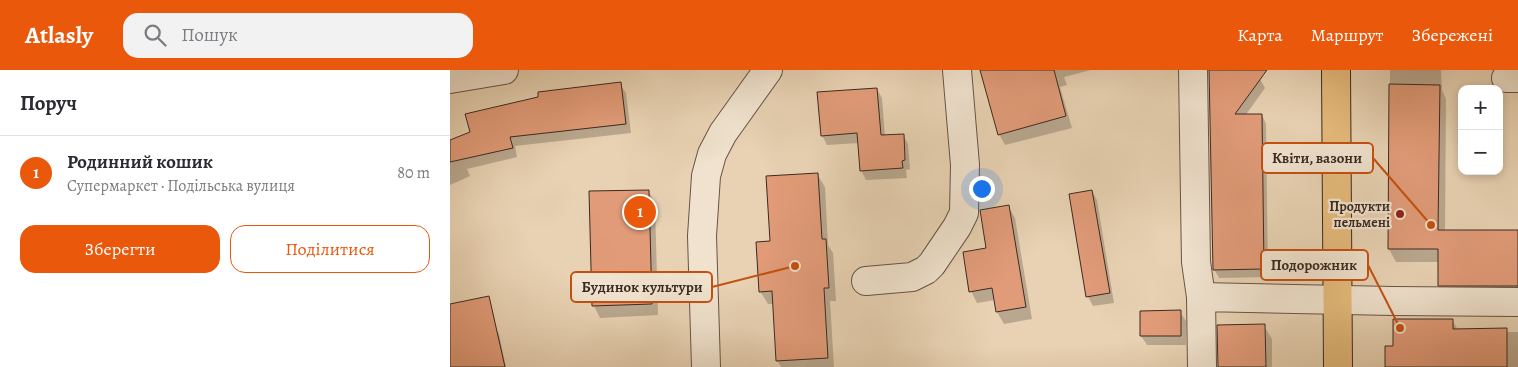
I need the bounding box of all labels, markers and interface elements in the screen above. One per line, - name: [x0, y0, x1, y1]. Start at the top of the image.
- search box: [123, 13, 473, 58]
- text: Atlasly: [25, 19, 93, 51]
- icon: search: [141, 21, 169, 49]
- text: Пошук: [181, 22, 238, 48]
- text: Карта: [1237, 23, 1283, 47]
- text: Маршрут: [1311, 23, 1384, 47]
- text: Збережені: [1412, 23, 1493, 47]
- map controls: [1458, 85, 1503, 175]
- button: +: [1458, 85, 1503, 130]
- text: Поруч: [20, 89, 77, 117]
- button: −: [1458, 130, 1503, 175]
- callout: Квіти, вазони: [1262, 143, 1373, 173]
- text: Квіти, вазони: [1272, 148, 1362, 168]
- text: Родинний кошик: [67, 149, 213, 175]
- text: 1: [33, 162, 39, 184]
- text: 80 m: [397, 162, 430, 184]
- text: Супермаркет · Подільська вулиця: [67, 175, 295, 197]
- your location: [969, 176, 995, 202]
- pin: 1: [624, 193, 656, 231]
- place label: Продукти пельмені: [1329, 197, 1390, 232]
- marker: Продукти пельмені: [1394, 208, 1406, 220]
- button: Зберегти: [20, 225, 220, 273]
- button: Поділитися: [230, 225, 430, 273]
- callout: Подорожник: [1261, 250, 1368, 280]
- text: Подорожник: [1271, 255, 1357, 275]
- callout: Будинок культури: [571, 272, 712, 302]
- text: Будинок культури: [581, 277, 703, 297]

